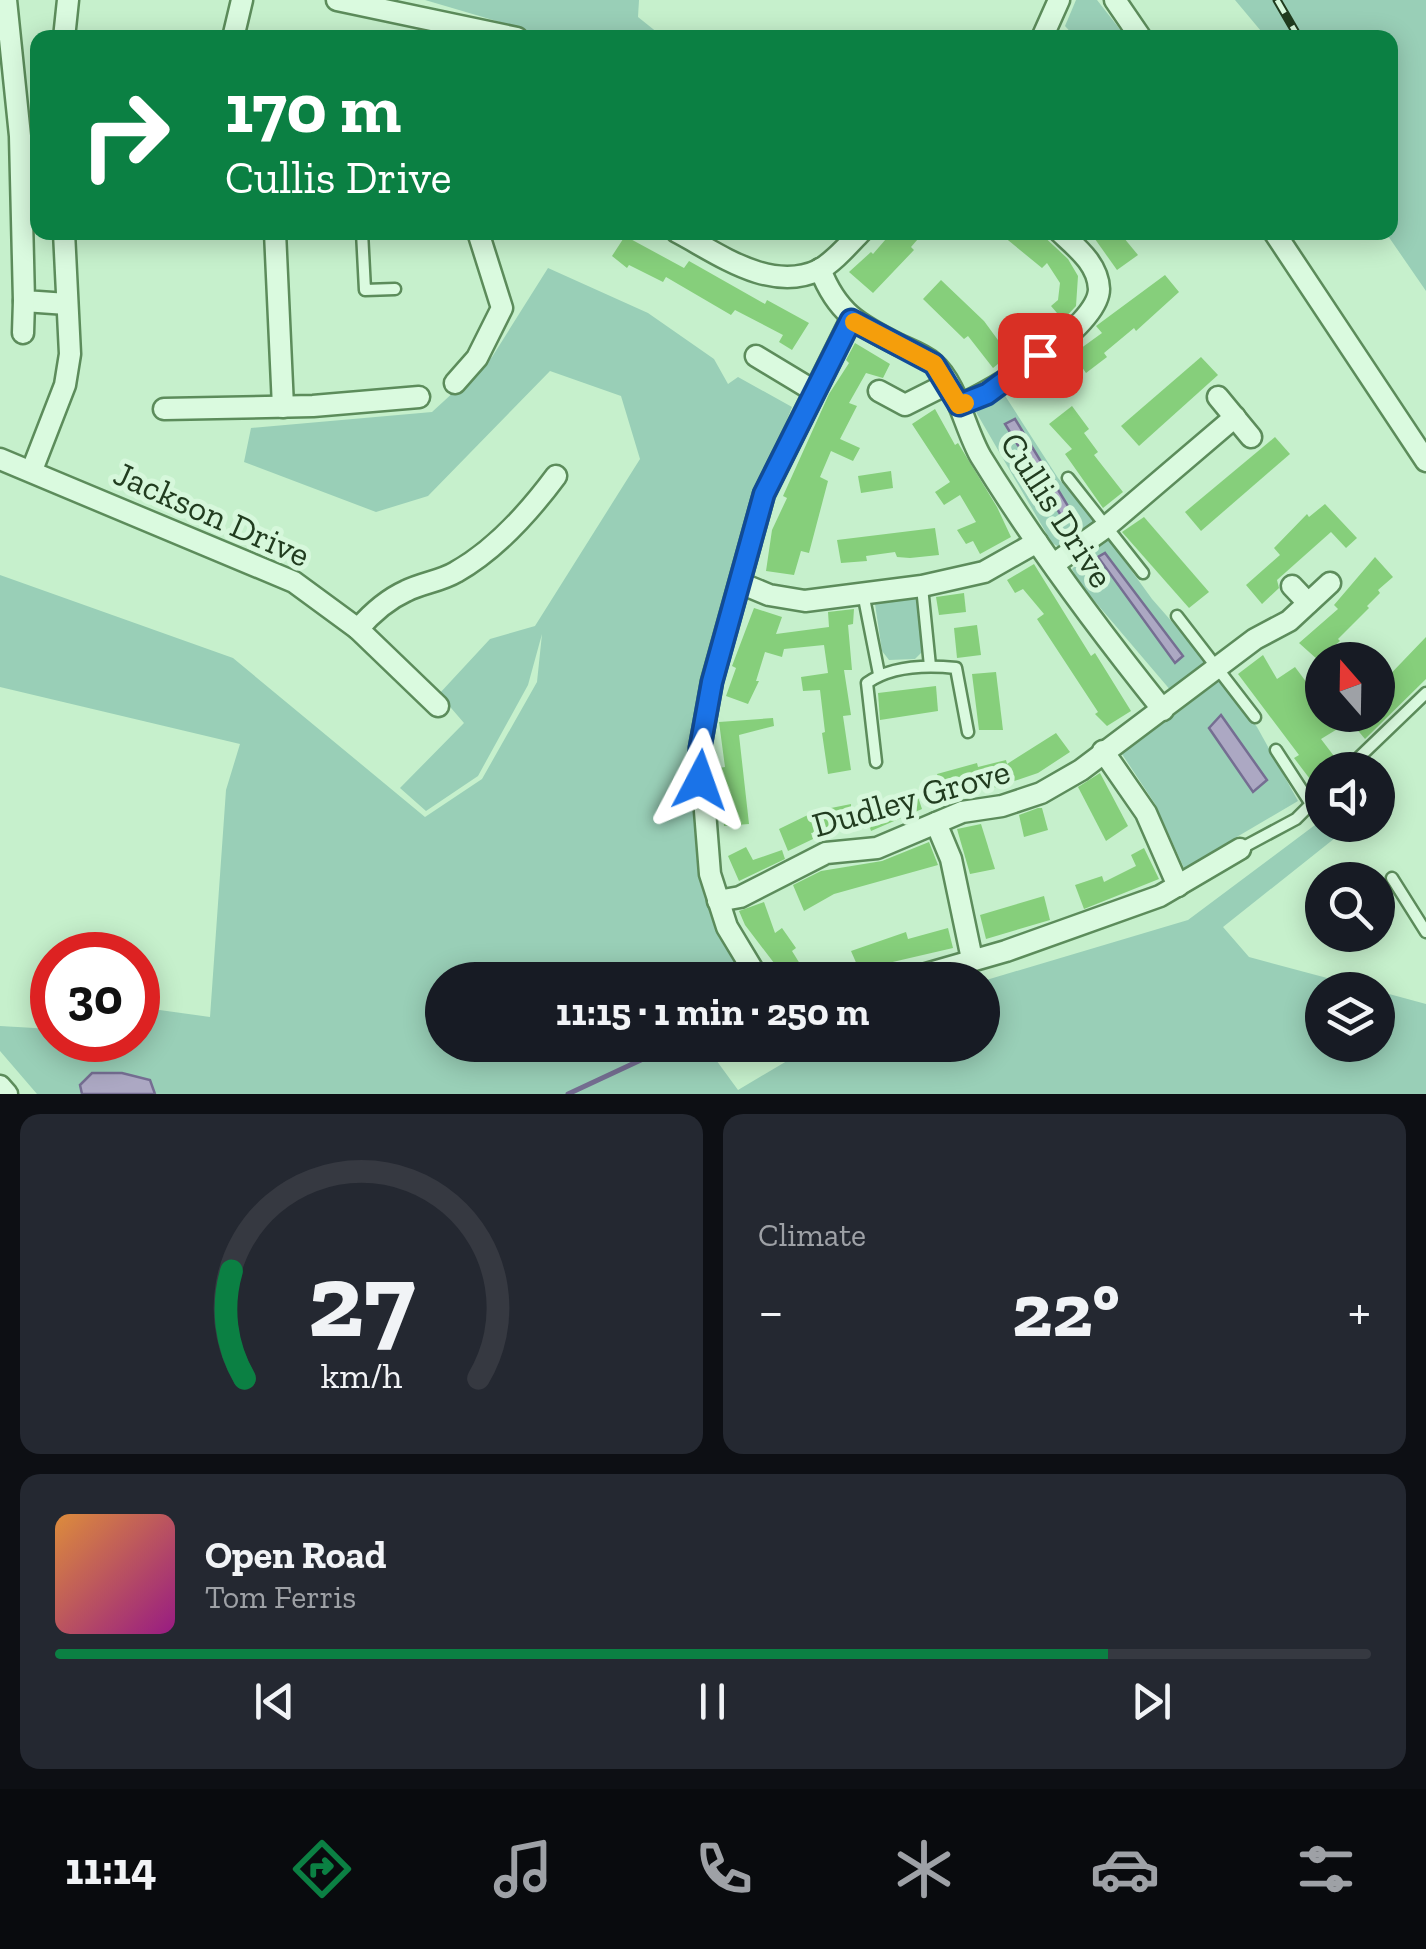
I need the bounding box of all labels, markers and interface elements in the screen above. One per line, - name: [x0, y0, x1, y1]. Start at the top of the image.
- text: 170 m: [225, 66, 401, 150]
- icon: right: [60, 70, 190, 200]
- text: Cullis Drive: [225, 151, 452, 205]
- pin: [998, 313, 1083, 398]
- icon: arrive: [1013, 328, 1068, 383]
- street label: Cullis Drive: [991, 425, 1123, 595]
- street label: Jackson Drive: [108, 452, 316, 576]
- north arrow: [1305, 642, 1395, 732]
- map controls: [1305, 642, 1395, 1062]
- position arrow: [648, 728, 752, 832]
- street label: Dudley Grove: [807, 750, 1015, 846]
- button: sound: [1305, 752, 1395, 842]
- button: search: [1305, 862, 1395, 952]
- speed limit sign: 30: [30, 932, 160, 1062]
- button: layers: [1305, 972, 1395, 1062]
- text: 11:15 · 1 min · 250 m: [556, 989, 869, 1035]
- text: Climate: [758, 1216, 866, 1254]
- text: 27: [308, 1238, 415, 1363]
- text: 22°: [1012, 1265, 1120, 1355]
- text: −: [758, 1278, 784, 1344]
- text: +: [1348, 1278, 1371, 1344]
- text: km/h: [321, 1354, 402, 1397]
- text: Open Road: [205, 1532, 387, 1578]
- text: Tom Ferris: [205, 1578, 356, 1616]
- icon: previous: [247, 1674, 302, 1729]
- icon: pause: [685, 1674, 740, 1729]
- icon: next: [1124, 1674, 1179, 1729]
- icon: directions: [287, 1834, 357, 1904]
- icon: music: [488, 1834, 558, 1904]
- icon: phone: [689, 1834, 759, 1904]
- icon: climate: [889, 1834, 959, 1904]
- icon: car: [1090, 1834, 1160, 1904]
- icon: filters: [1291, 1834, 1361, 1904]
- text: 11:14: [65, 1842, 157, 1896]

